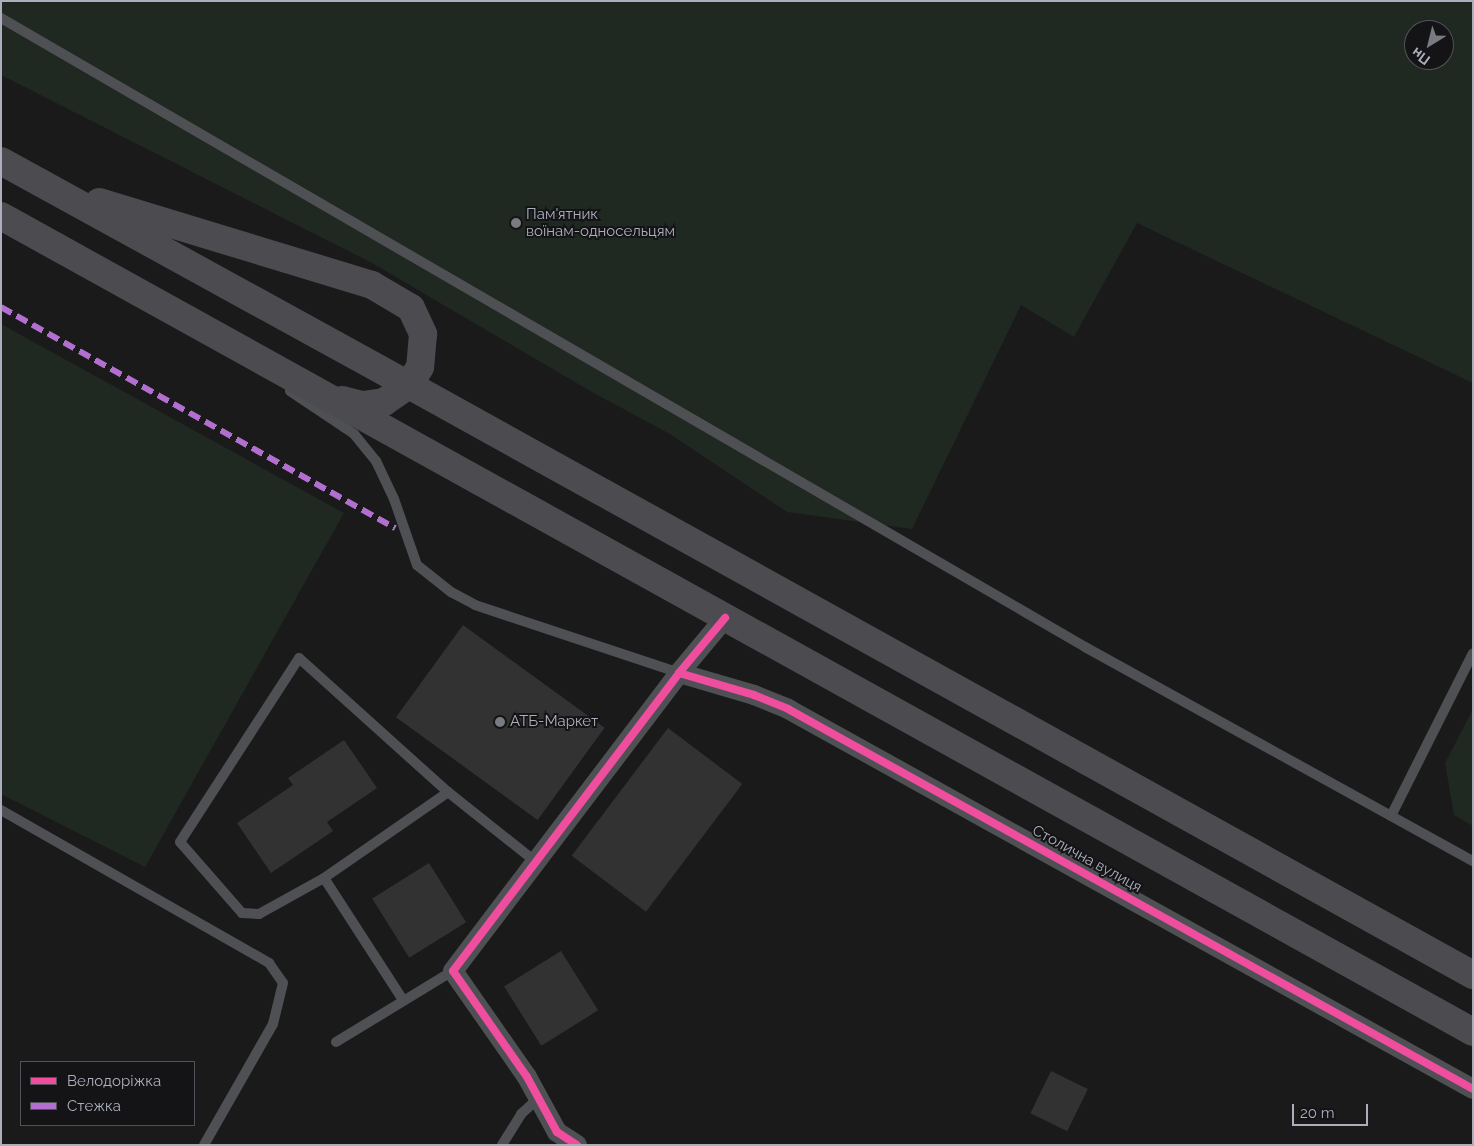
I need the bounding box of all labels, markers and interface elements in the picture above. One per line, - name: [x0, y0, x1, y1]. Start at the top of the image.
- north arrow: [1404, 20, 1454, 70]
- text: Пн: [1409, 44, 1433, 68]
- place label: Пам'ятник воїнам-односельцям: [526, 205, 675, 240]
- marker: Пам'ятник воїнам-односельцям: [510, 217, 522, 229]
- place label: АТБ-Маркет: [510, 713, 598, 731]
- marker: АТБ-Маркет: [494, 716, 506, 728]
- street label: Столична вулиця: [1029, 821, 1145, 897]
- legend: [20, 1061, 195, 1126]
- text: Велодоріжка: [67, 1072, 161, 1090]
- scale bar: [1294, 1094, 1370, 1126]
- text: Стежка: [67, 1097, 121, 1115]
- text: 20 m: [1300, 1104, 1335, 1122]

